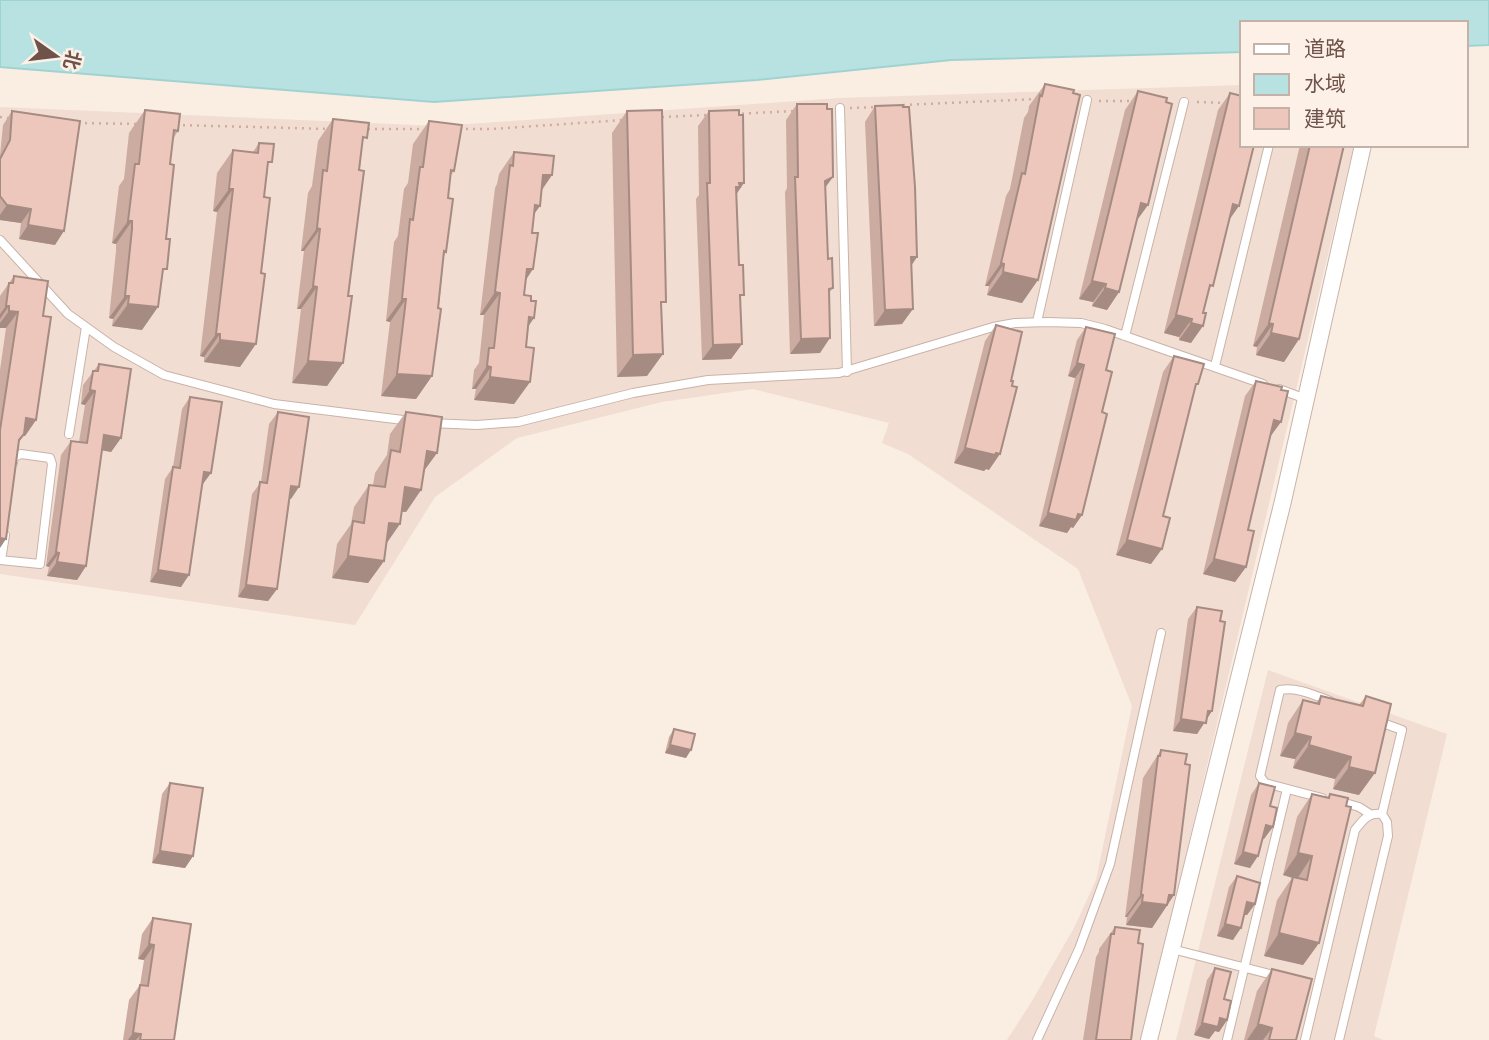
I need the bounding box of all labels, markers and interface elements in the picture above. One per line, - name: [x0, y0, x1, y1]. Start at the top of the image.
- north arrow: [21, 21, 91, 91]
- legend: [1240, 21, 1468, 147]
- text: 道路: [1304, 37, 1346, 64]
- text: 北: [57, 48, 84, 72]
- text: 水域: [1304, 72, 1346, 99]
- text: 建筑: [1304, 107, 1346, 134]

